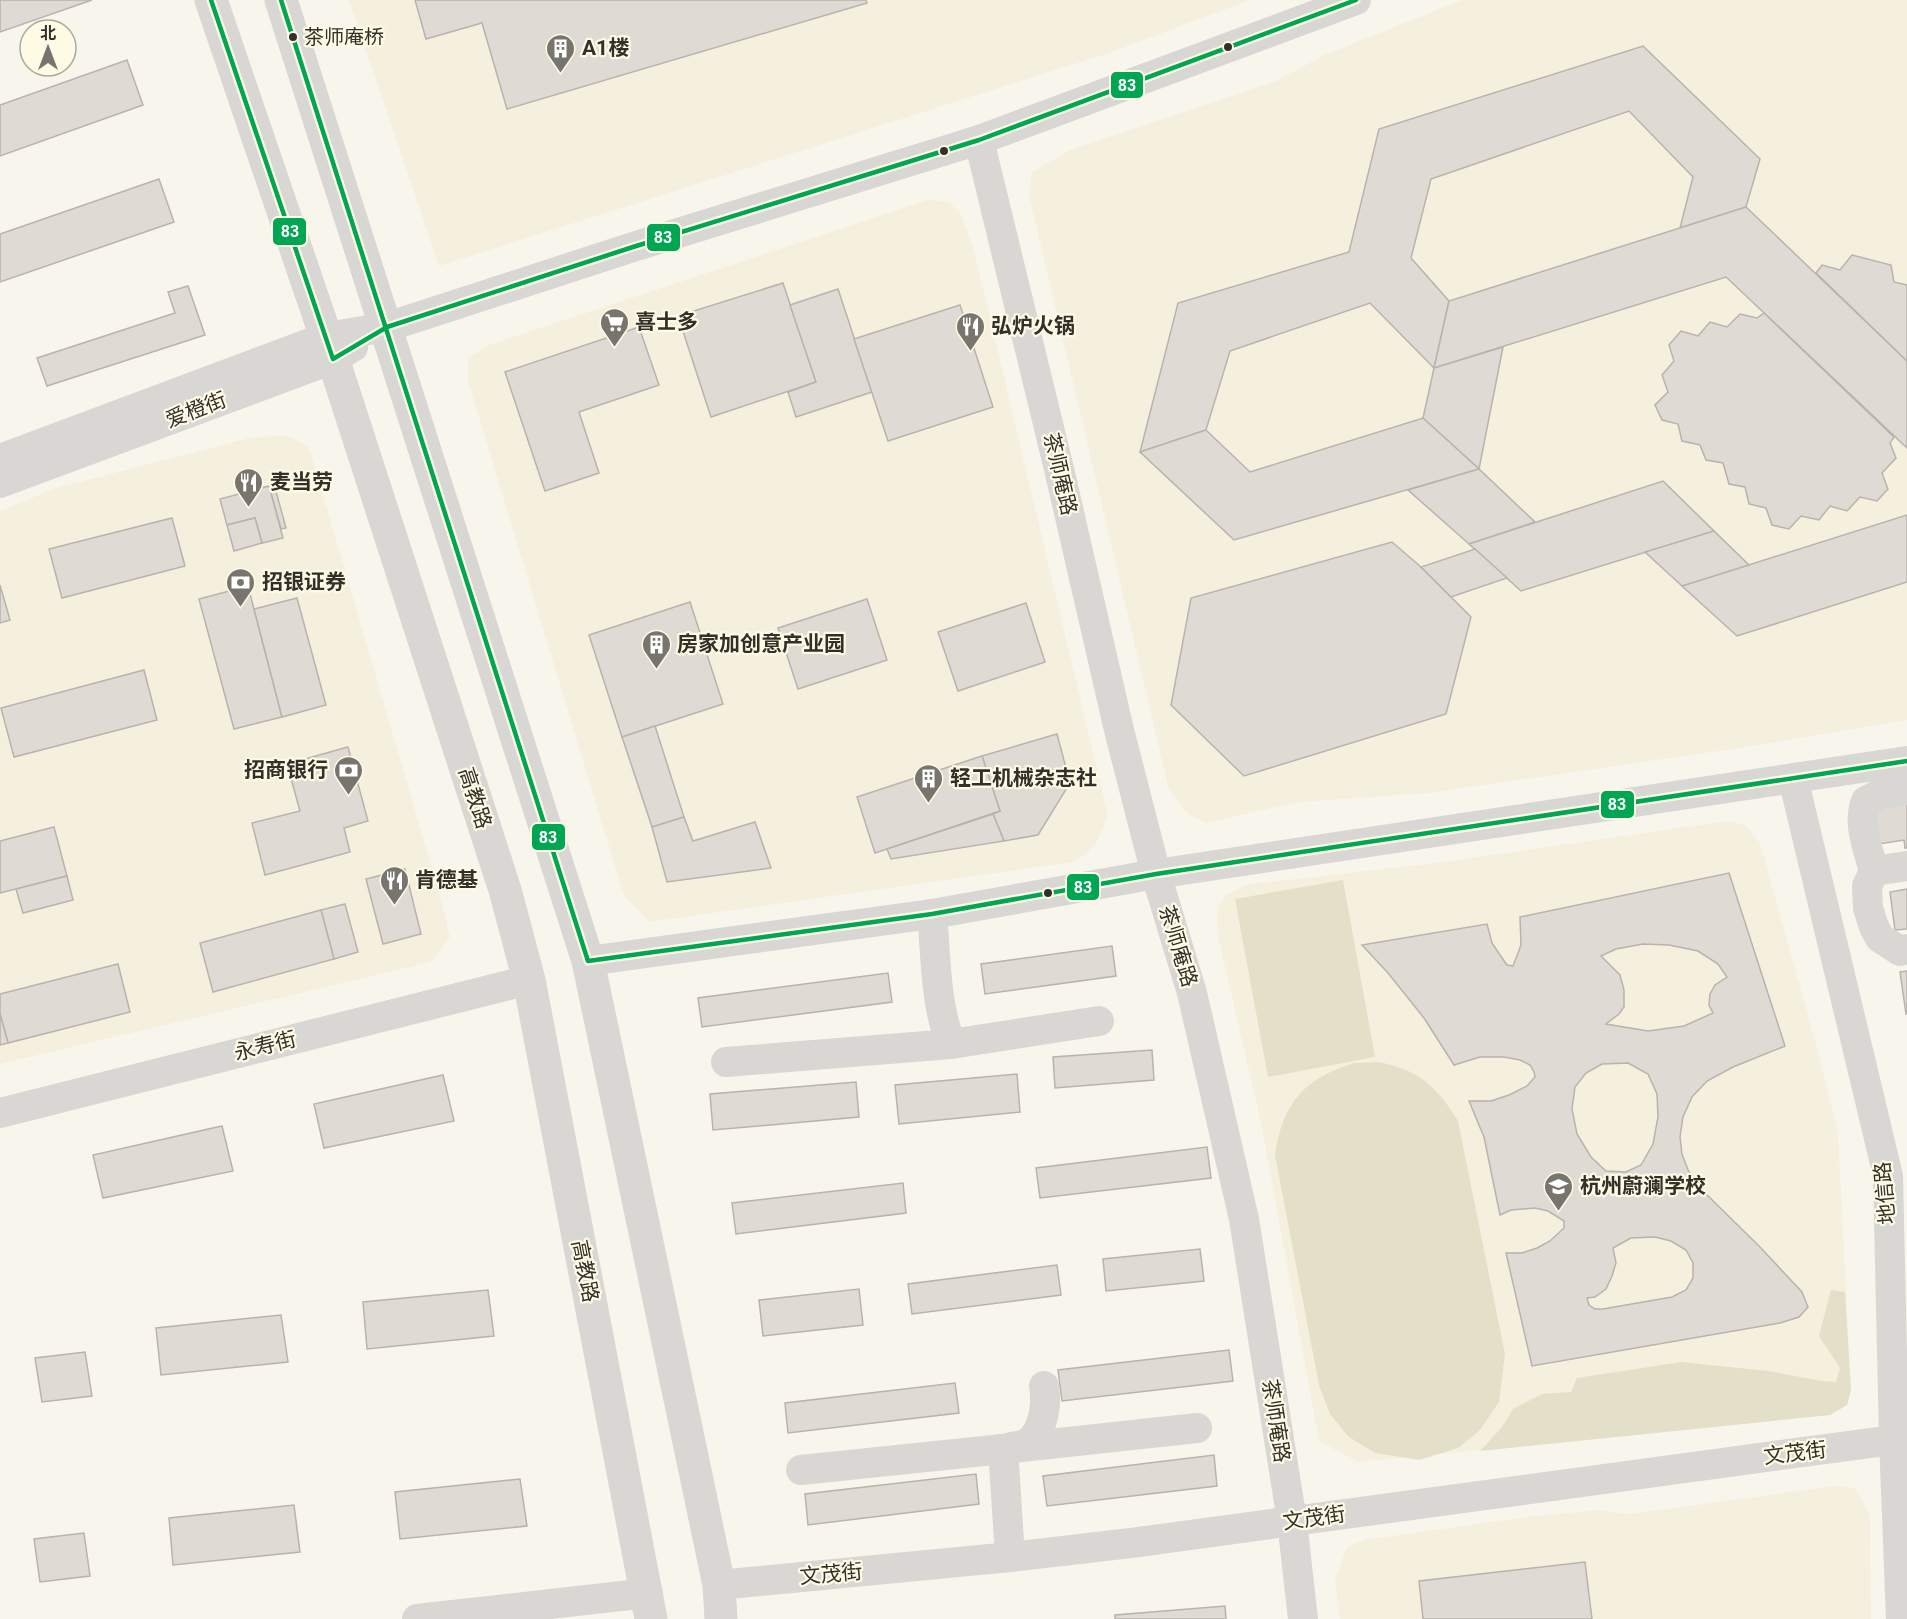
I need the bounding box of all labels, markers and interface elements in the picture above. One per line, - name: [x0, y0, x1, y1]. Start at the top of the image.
- north arrow: [18, 18, 78, 78]
- text: 北: [40, 24, 56, 43]
- place label: 茶师庵桥: [304, 25, 384, 49]
- marker: 茶师庵桥: [287, 31, 299, 43]
- building icon: A1楼: [545, 32, 577, 74]
- place label: A1楼: [582, 36, 629, 60]
- unlabelled marker: [1222, 41, 1234, 53]
- line badge: 83: [1110, 71, 1144, 99]
- text: 83: [1118, 76, 1136, 95]
- unlabelled marker: [938, 145, 950, 157]
- line badge: 83: [272, 217, 307, 246]
- text: 83: [281, 222, 299, 241]
- line badge: 83: [646, 223, 681, 252]
- text: 83: [654, 228, 672, 247]
- supermarket icon: 喜士多: [598, 306, 630, 348]
- place label: 喜士多: [635, 310, 698, 334]
- restaurant icon: 弘炉火锅: [954, 310, 986, 352]
- place label: 弘炉火锅: [991, 314, 1075, 338]
- street label: 爱橙街: [162, 388, 230, 432]
- street label: 茶师庵路: [1039, 430, 1081, 518]
- restaurant icon: 麦当劳: [233, 466, 265, 508]
- place label: 麦当劳: [270, 470, 333, 494]
- bank icon: 招银证券: [225, 566, 257, 608]
- place label: 招银证券: [262, 570, 346, 594]
- building icon: 房家加创意产业园: [640, 628, 672, 670]
- place label: 房家加创意产业园: [677, 632, 845, 656]
- bank icon: 招商银行: [333, 754, 365, 796]
- place label: 招商银行: [244, 758, 328, 782]
- building icon: 轻工机械杂志社: [913, 762, 945, 804]
- street label: 高教路: [454, 764, 496, 832]
- place label: 轻工机械杂志社: [950, 766, 1097, 790]
- line badge: 83: [1600, 790, 1635, 819]
- text: 83: [1608, 795, 1626, 814]
- line badge: 83: [531, 823, 566, 851]
- text: 83: [539, 828, 557, 847]
- restaurant icon: 肯德基: [378, 864, 410, 906]
- place label: 肯德基: [415, 868, 478, 892]
- line badge: 83: [1066, 873, 1100, 901]
- text: 83: [1074, 878, 1092, 897]
- unlabelled marker: [1042, 887, 1054, 899]
- street label: 茶师庵路: [1154, 902, 1202, 990]
- street label: 永寿街: [232, 1027, 298, 1065]
- street label: 地信路: [1870, 1161, 1900, 1225]
- school or university icon: 杭州蔚澜学校: [1543, 1170, 1575, 1212]
- place label: 杭州蔚澜学校: [1580, 1174, 1706, 1198]
- street label: 高教路: [567, 1238, 603, 1304]
- street label: 茶师庵路: [1258, 1378, 1294, 1464]
- street label: 文茂街: [1762, 1437, 1828, 1469]
- street label: 文茂街: [1281, 1502, 1347, 1534]
- street label: 文茂街: [799, 1559, 863, 1589]

